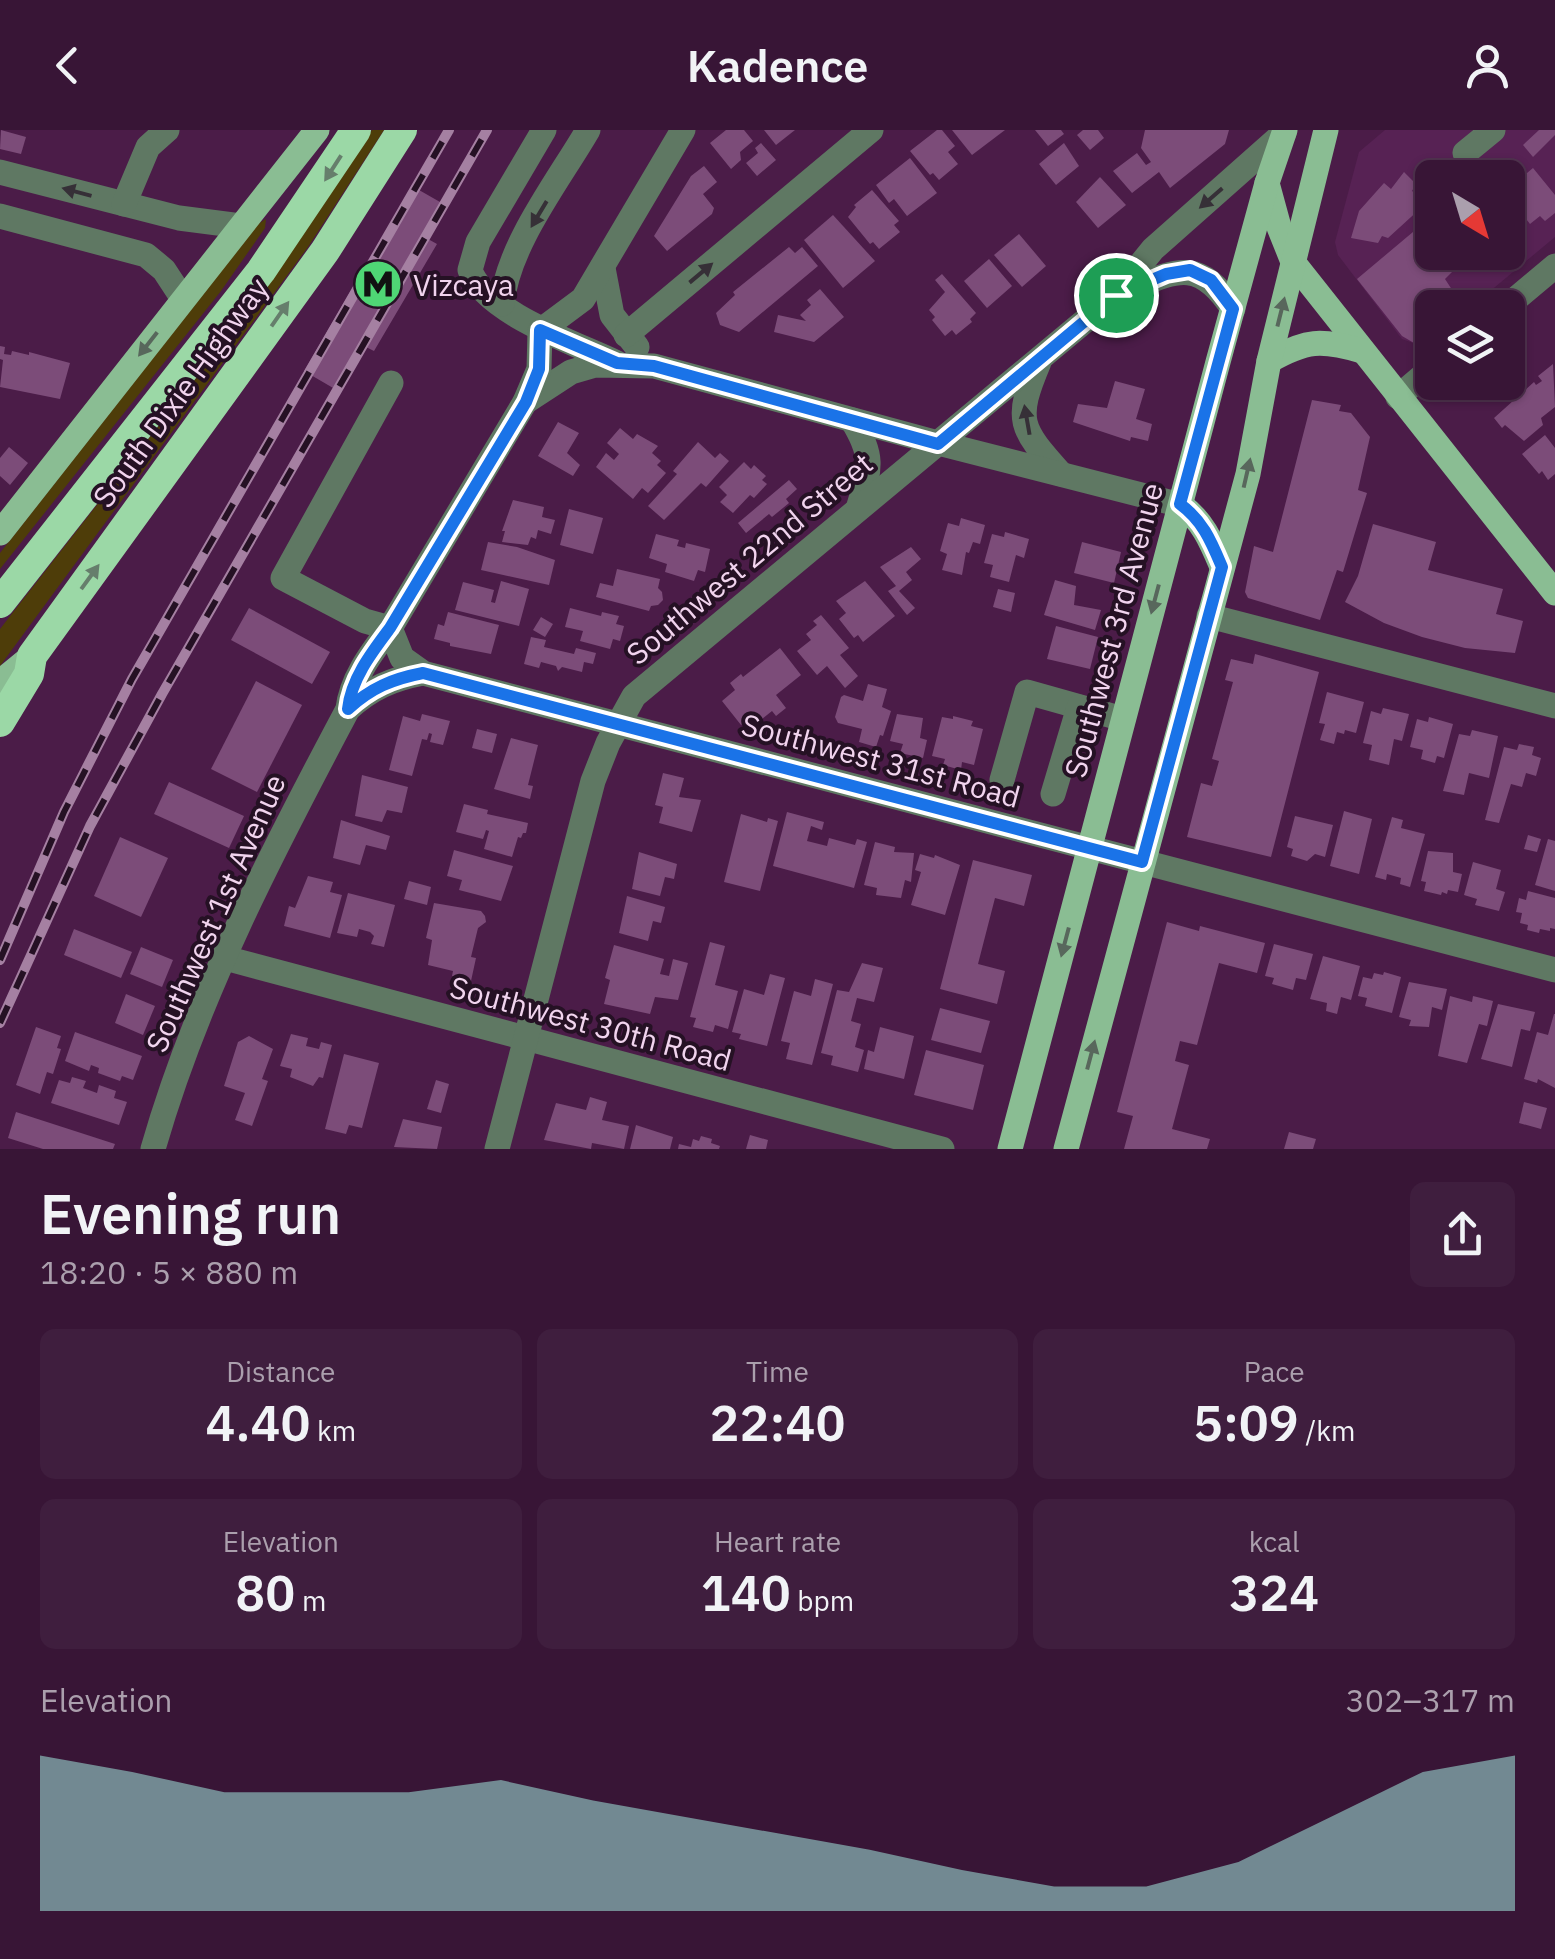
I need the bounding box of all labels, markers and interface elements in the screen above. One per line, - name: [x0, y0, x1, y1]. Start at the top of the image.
- text: Kadence: [687, 36, 868, 94]
- icon: back: [40, 38, 95, 93]
- icon: person: [1460, 38, 1515, 93]
- one-way arrow: [324, 154, 342, 182]
- north arrow: [1415, 160, 1525, 270]
- map controls: [1415, 160, 1525, 400]
- one-way arrow: [61, 184, 92, 200]
- one-way arrow: [1199, 186, 1224, 208]
- one-way arrow: [531, 200, 548, 228]
- pin: [1074, 253, 1159, 338]
- metro station icon: Vizcaya: [352, 258, 404, 310]
- one-way arrow: [688, 262, 713, 284]
- place label: Vizcaya: [413, 265, 514, 304]
- icon: arrive: [1089, 268, 1144, 323]
- street label: South Dixie Highway: [83, 269, 277, 515]
- button: layers: [1415, 290, 1525, 400]
- one-way arrow: [1273, 296, 1289, 327]
- one-way arrow: [270, 301, 289, 327]
- one-way arrow: [138, 331, 159, 357]
- one-way arrow: [1019, 404, 1034, 435]
- street label: Southwest 22nd Street: [618, 443, 880, 673]
- one-way arrow: [1240, 457, 1255, 488]
- street label: Southwest 3rd Avenue: [1055, 478, 1171, 782]
- one-way arrow: [79, 564, 99, 590]
- one-way arrow: [1147, 584, 1163, 615]
- street label: Southwest 31st Road: [737, 704, 1025, 816]
- street label: Southwest 1st Avenue: [136, 768, 294, 1058]
- one-way arrow: [1056, 927, 1072, 958]
- street label: Southwest 30th Road: [446, 967, 736, 1079]
- one-way arrow: [1083, 1039, 1099, 1070]
- text: Evening run: [40, 1178, 341, 1249]
- button: share: [1410, 1182, 1515, 1287]
- text: 18:20 · 5 × 880 m: [40, 1251, 298, 1293]
- text: Distance: [226, 1353, 335, 1390]
- text: Time: [746, 1353, 809, 1390]
- text: Pace: [1244, 1353, 1305, 1390]
- text: 4.40: [205, 1390, 310, 1455]
- text: 22:40: [710, 1390, 845, 1455]
- text: 5:09: [1193, 1390, 1299, 1455]
- text: km: [310, 1412, 356, 1449]
- text: /km: [1299, 1412, 1355, 1449]
- text: Elevation: [223, 1523, 339, 1560]
- text: Heart rate: [714, 1523, 841, 1560]
- text: kcal: [1249, 1523, 1300, 1560]
- text: 80: [235, 1560, 295, 1625]
- text: 140: [701, 1560, 791, 1625]
- text: 324: [1229, 1560, 1319, 1625]
- text: m: [295, 1582, 326, 1619]
- text: bpm: [791, 1582, 854, 1619]
- text: Elevation: [40, 1679, 173, 1721]
- text: 302–317 m: [1345, 1679, 1515, 1721]

